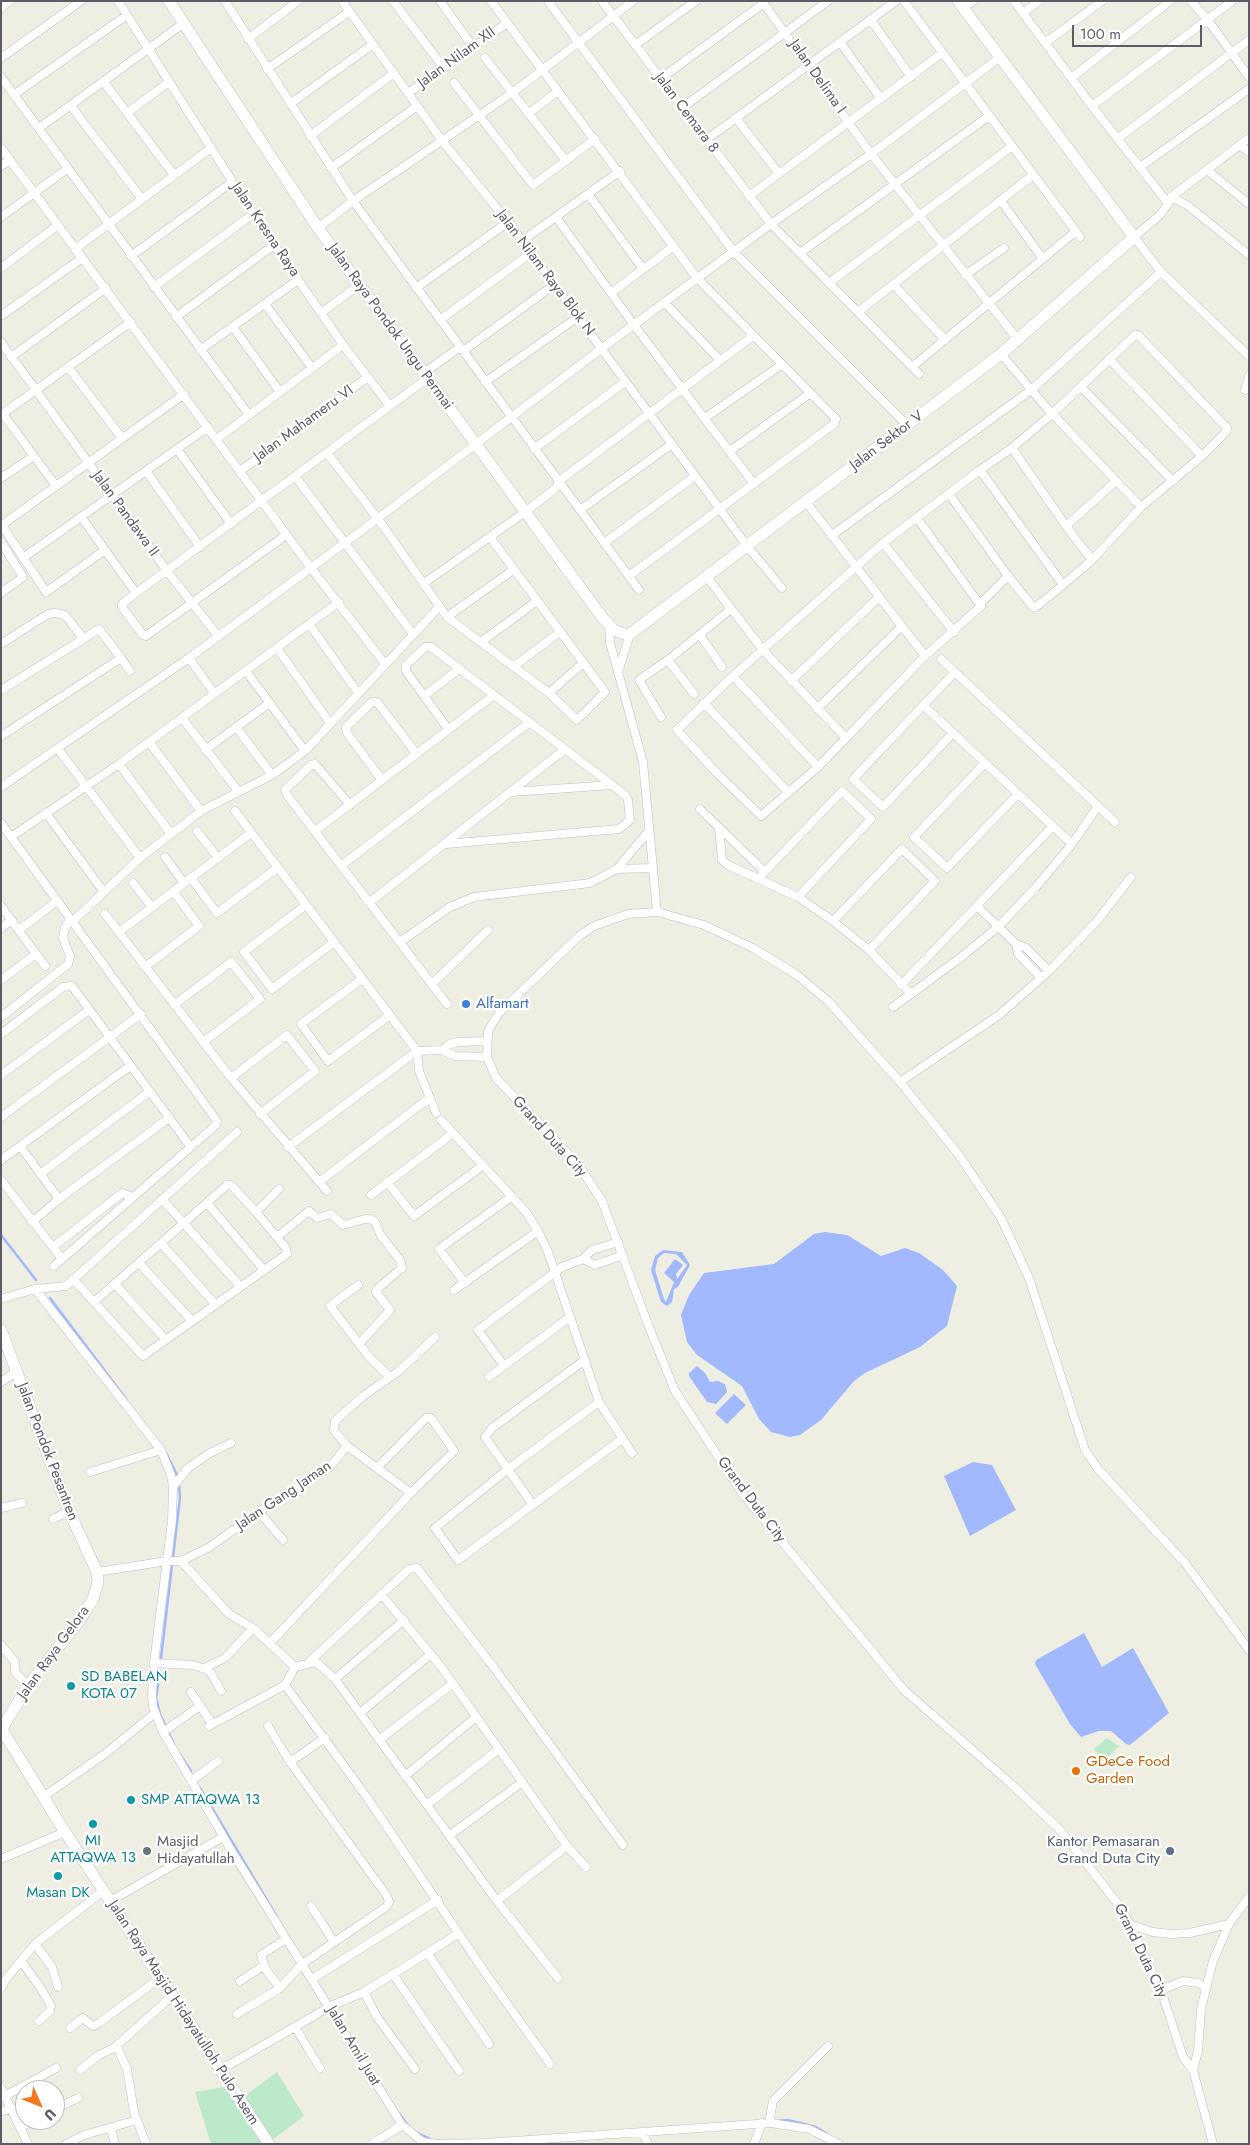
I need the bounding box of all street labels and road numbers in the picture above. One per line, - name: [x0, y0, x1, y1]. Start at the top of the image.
- street label: Jalan Nilam XII: [415, 24, 499, 92]
- street label: Jalan Delima I: [785, 37, 849, 117]
- street label: Jalan Cemara 8: [650, 69, 722, 157]
- street label: Jalan Kresna Raya: [227, 179, 303, 281]
- street label: Jalan Nilam Raya Blok N: [492, 207, 598, 339]
- street label: Jalan Raya Pondok Ungu Permai: [324, 240, 456, 414]
- street label: Jalan Mahameru VI: [251, 382, 357, 466]
- street label: Jalan Sektor V: [847, 407, 927, 475]
- street label: Jalan Pandawa II: [88, 468, 162, 560]
- street label: Grand Duta City: [508, 1093, 590, 1181]
- street label: Jalan Pondok Pesantren: [12, 1380, 82, 1524]
- street label: Grand Duta City: [713, 1454, 789, 1546]
- street label: Jalan Gang Jaman: [233, 1457, 335, 1535]
- street label: Jalan Raya Gelora: [14, 1603, 94, 1703]
- street label: Jalan Raya Masjid Hidayatulloh Pulo Asem: [104, 1897, 262, 2129]
- street label: Grand Duta City: [1109, 1901, 1171, 2001]
- street label: Jalan Amil Juat: [322, 2003, 384, 2089]

